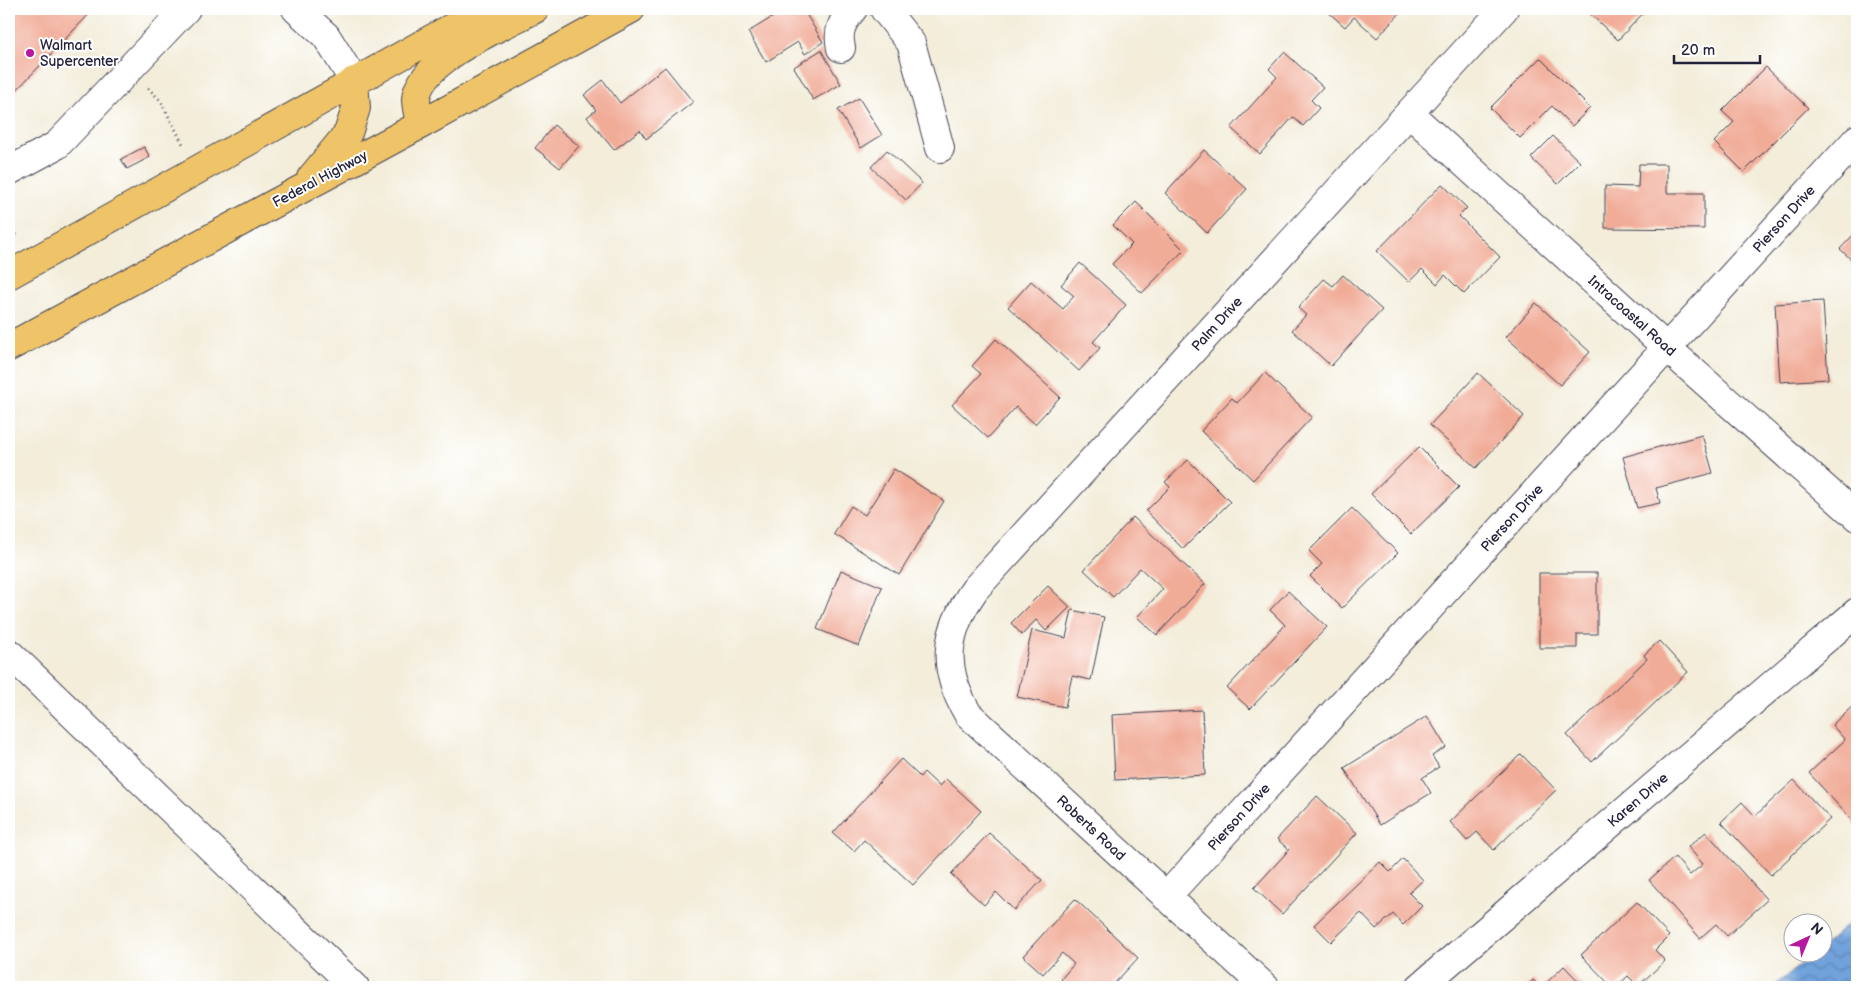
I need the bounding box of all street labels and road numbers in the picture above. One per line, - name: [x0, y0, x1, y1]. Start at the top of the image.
- street label: Federal Highway: [270, 147, 371, 211]
- street label: Pierson Drive: [1749, 182, 1819, 256]
- street label: Intracoastal Road: [1585, 272, 1679, 360]
- street label: Palm Drive: [1188, 293, 1246, 355]
- street label: Pierson Drive: [1477, 481, 1547, 555]
- street label: Karen Drive: [1604, 769, 1672, 831]
- street label: Pierson Drive: [1204, 780, 1274, 854]
- street label: Roberts Road: [1053, 792, 1129, 864]

